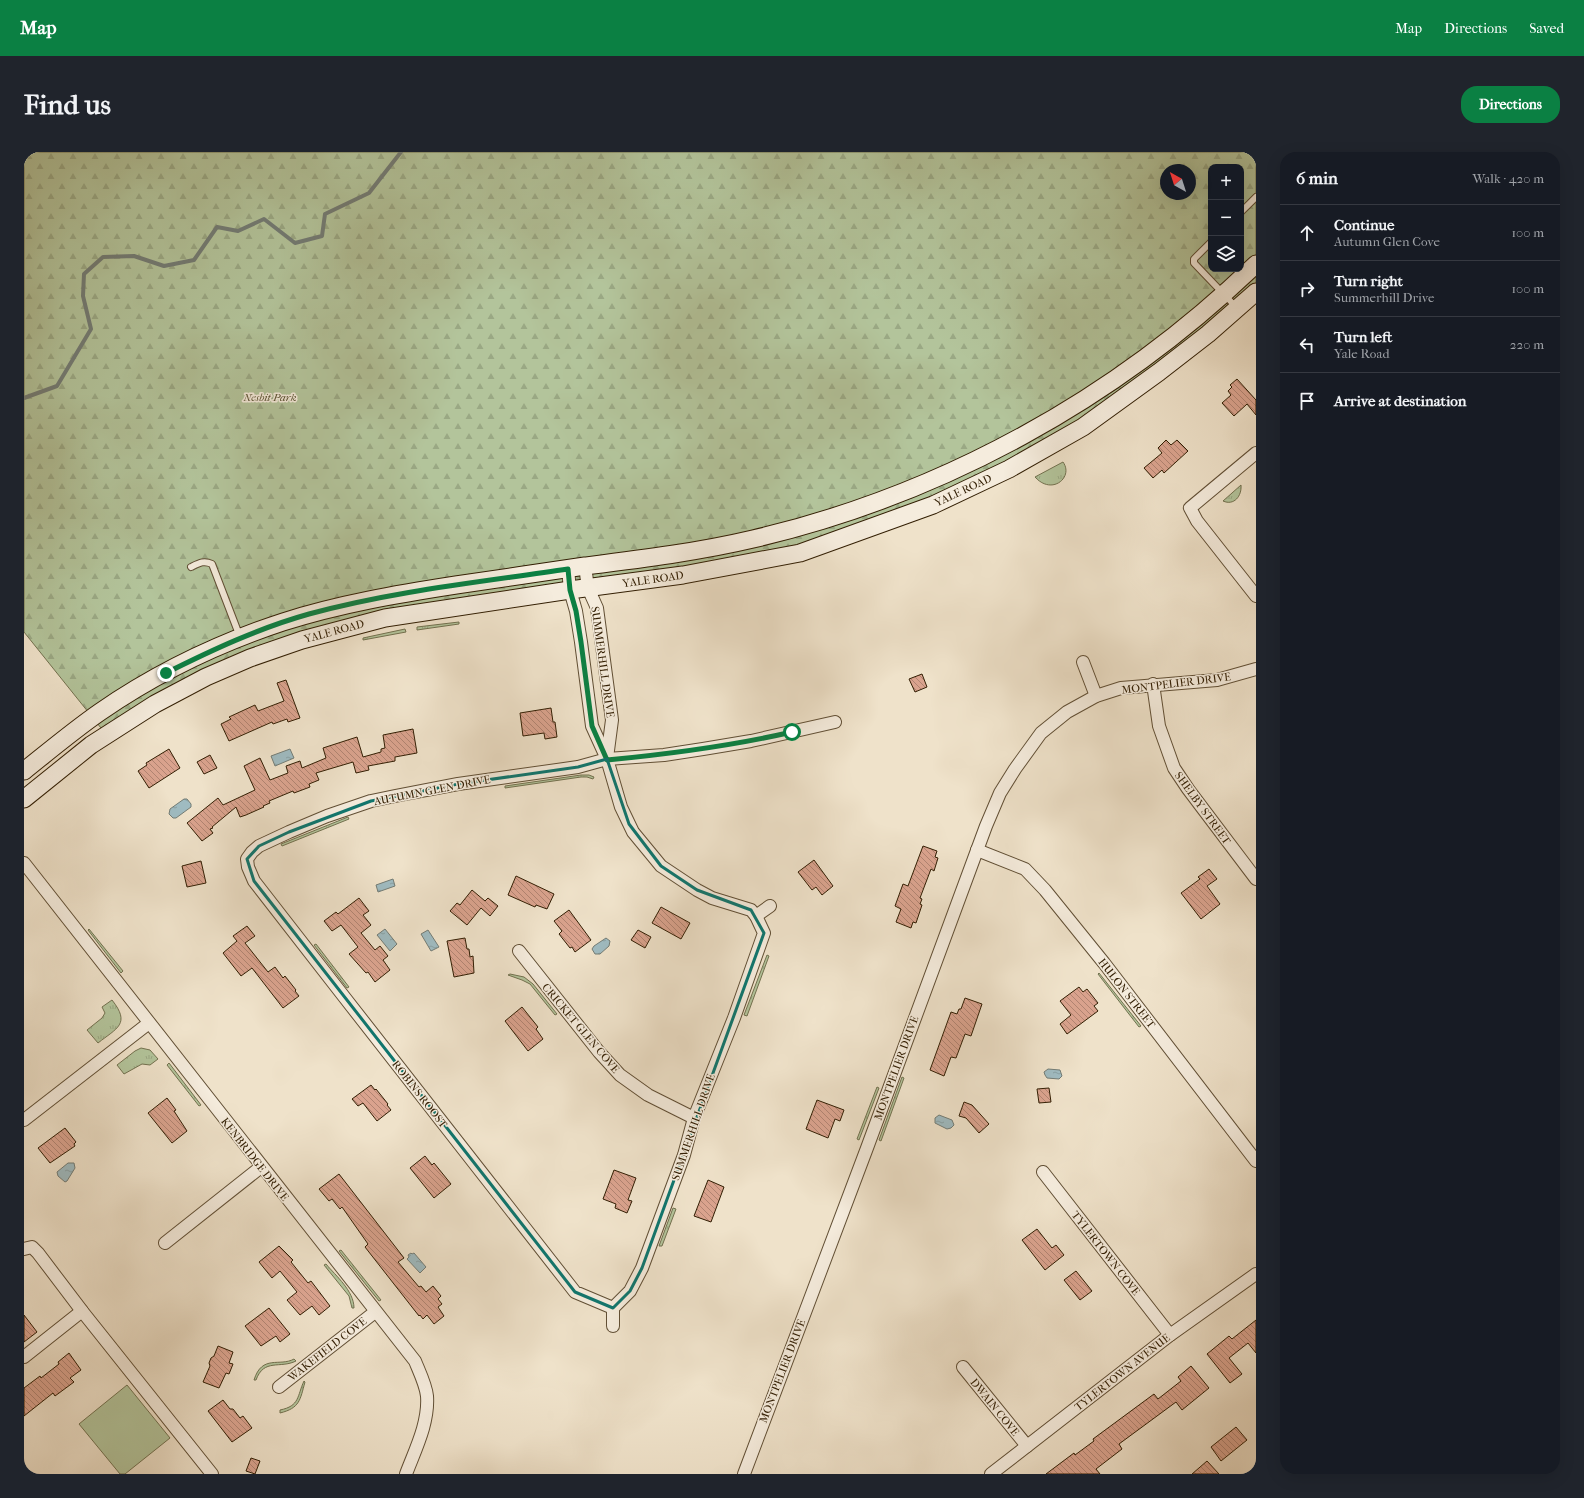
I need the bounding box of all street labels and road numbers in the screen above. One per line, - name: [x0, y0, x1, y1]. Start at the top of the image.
- street label: YALE ROAD: [932, 472, 994, 510]
- street label: YALE ROAD: [621, 569, 685, 590]
- street label: SUMMERHILL DRIVE: [588, 606, 617, 719]
- street label: YALE ROAD: [302, 617, 366, 646]
- street label: MONTPELIER DRIVE: [1121, 670, 1232, 697]
- street label: SHELBY STREET: [1172, 769, 1234, 848]
- street label: AUTUMN GLEN DRIVE: [372, 773, 492, 808]
- street label: HULON STREET: [1095, 956, 1158, 1031]
- street label: CRICKET GLEN COVE: [539, 981, 622, 1076]
- street label: MONTPELIER DRIVE: [872, 1014, 921, 1122]
- street label: ROBINS ROOST: [389, 1058, 450, 1131]
- street label: SUMMERHILL DRIVE: [669, 1072, 718, 1182]
- street label: KENBRIDGE DRIVE: [218, 1115, 291, 1204]
- street label: TYLERTOWN COVE: [1069, 1209, 1143, 1298]
- street label: WAKEFIELD COVE: [285, 1315, 369, 1385]
- street label: MONTPELIER DRIVE: [757, 1317, 808, 1425]
- street label: TYLERTOWN AVENUE: [1072, 1331, 1173, 1414]
- street label: DWAIN COVE: [967, 1376, 1022, 1439]

